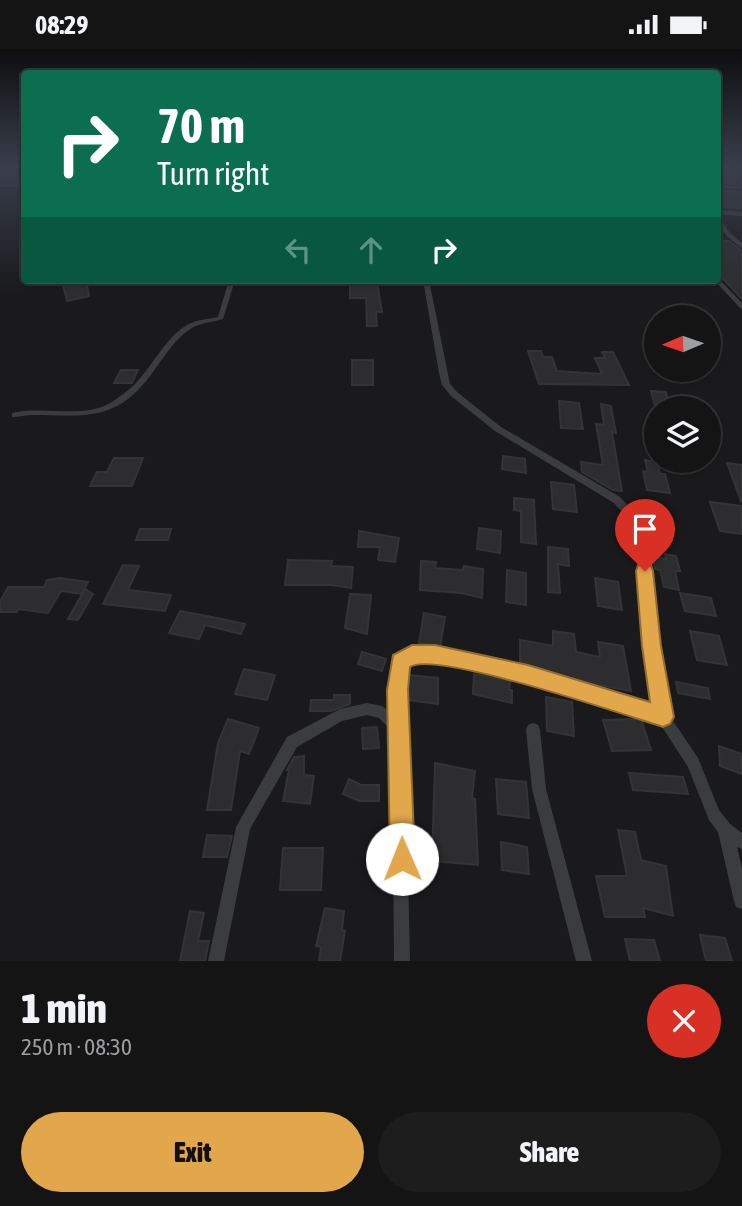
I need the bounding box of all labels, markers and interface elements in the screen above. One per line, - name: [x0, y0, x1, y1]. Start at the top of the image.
- text: 08:29: [35, 10, 89, 40]
- text: 70 m: [157, 97, 245, 153]
- icon: right: [42, 98, 133, 189]
- text: Turn right: [157, 155, 270, 192]
- icon: left: [279, 231, 317, 269]
- icon: ahead: [352, 231, 390, 269]
- icon: right: [425, 231, 463, 269]
- north arrow: [644, 305, 721, 381]
- map controls: [644, 305, 721, 473]
- button: layers: [644, 396, 721, 473]
- pin: [615, 499, 675, 571]
- icon: arrive: [626, 510, 664, 548]
- position arrow: [365, 822, 439, 896]
- text: 1 min: [21, 984, 107, 1032]
- button: close: [647, 984, 721, 1058]
- text: 250 m · 08:30: [21, 1034, 132, 1060]
- button: Exit: [21, 1112, 364, 1192]
- button: Share: [378, 1112, 721, 1192]

